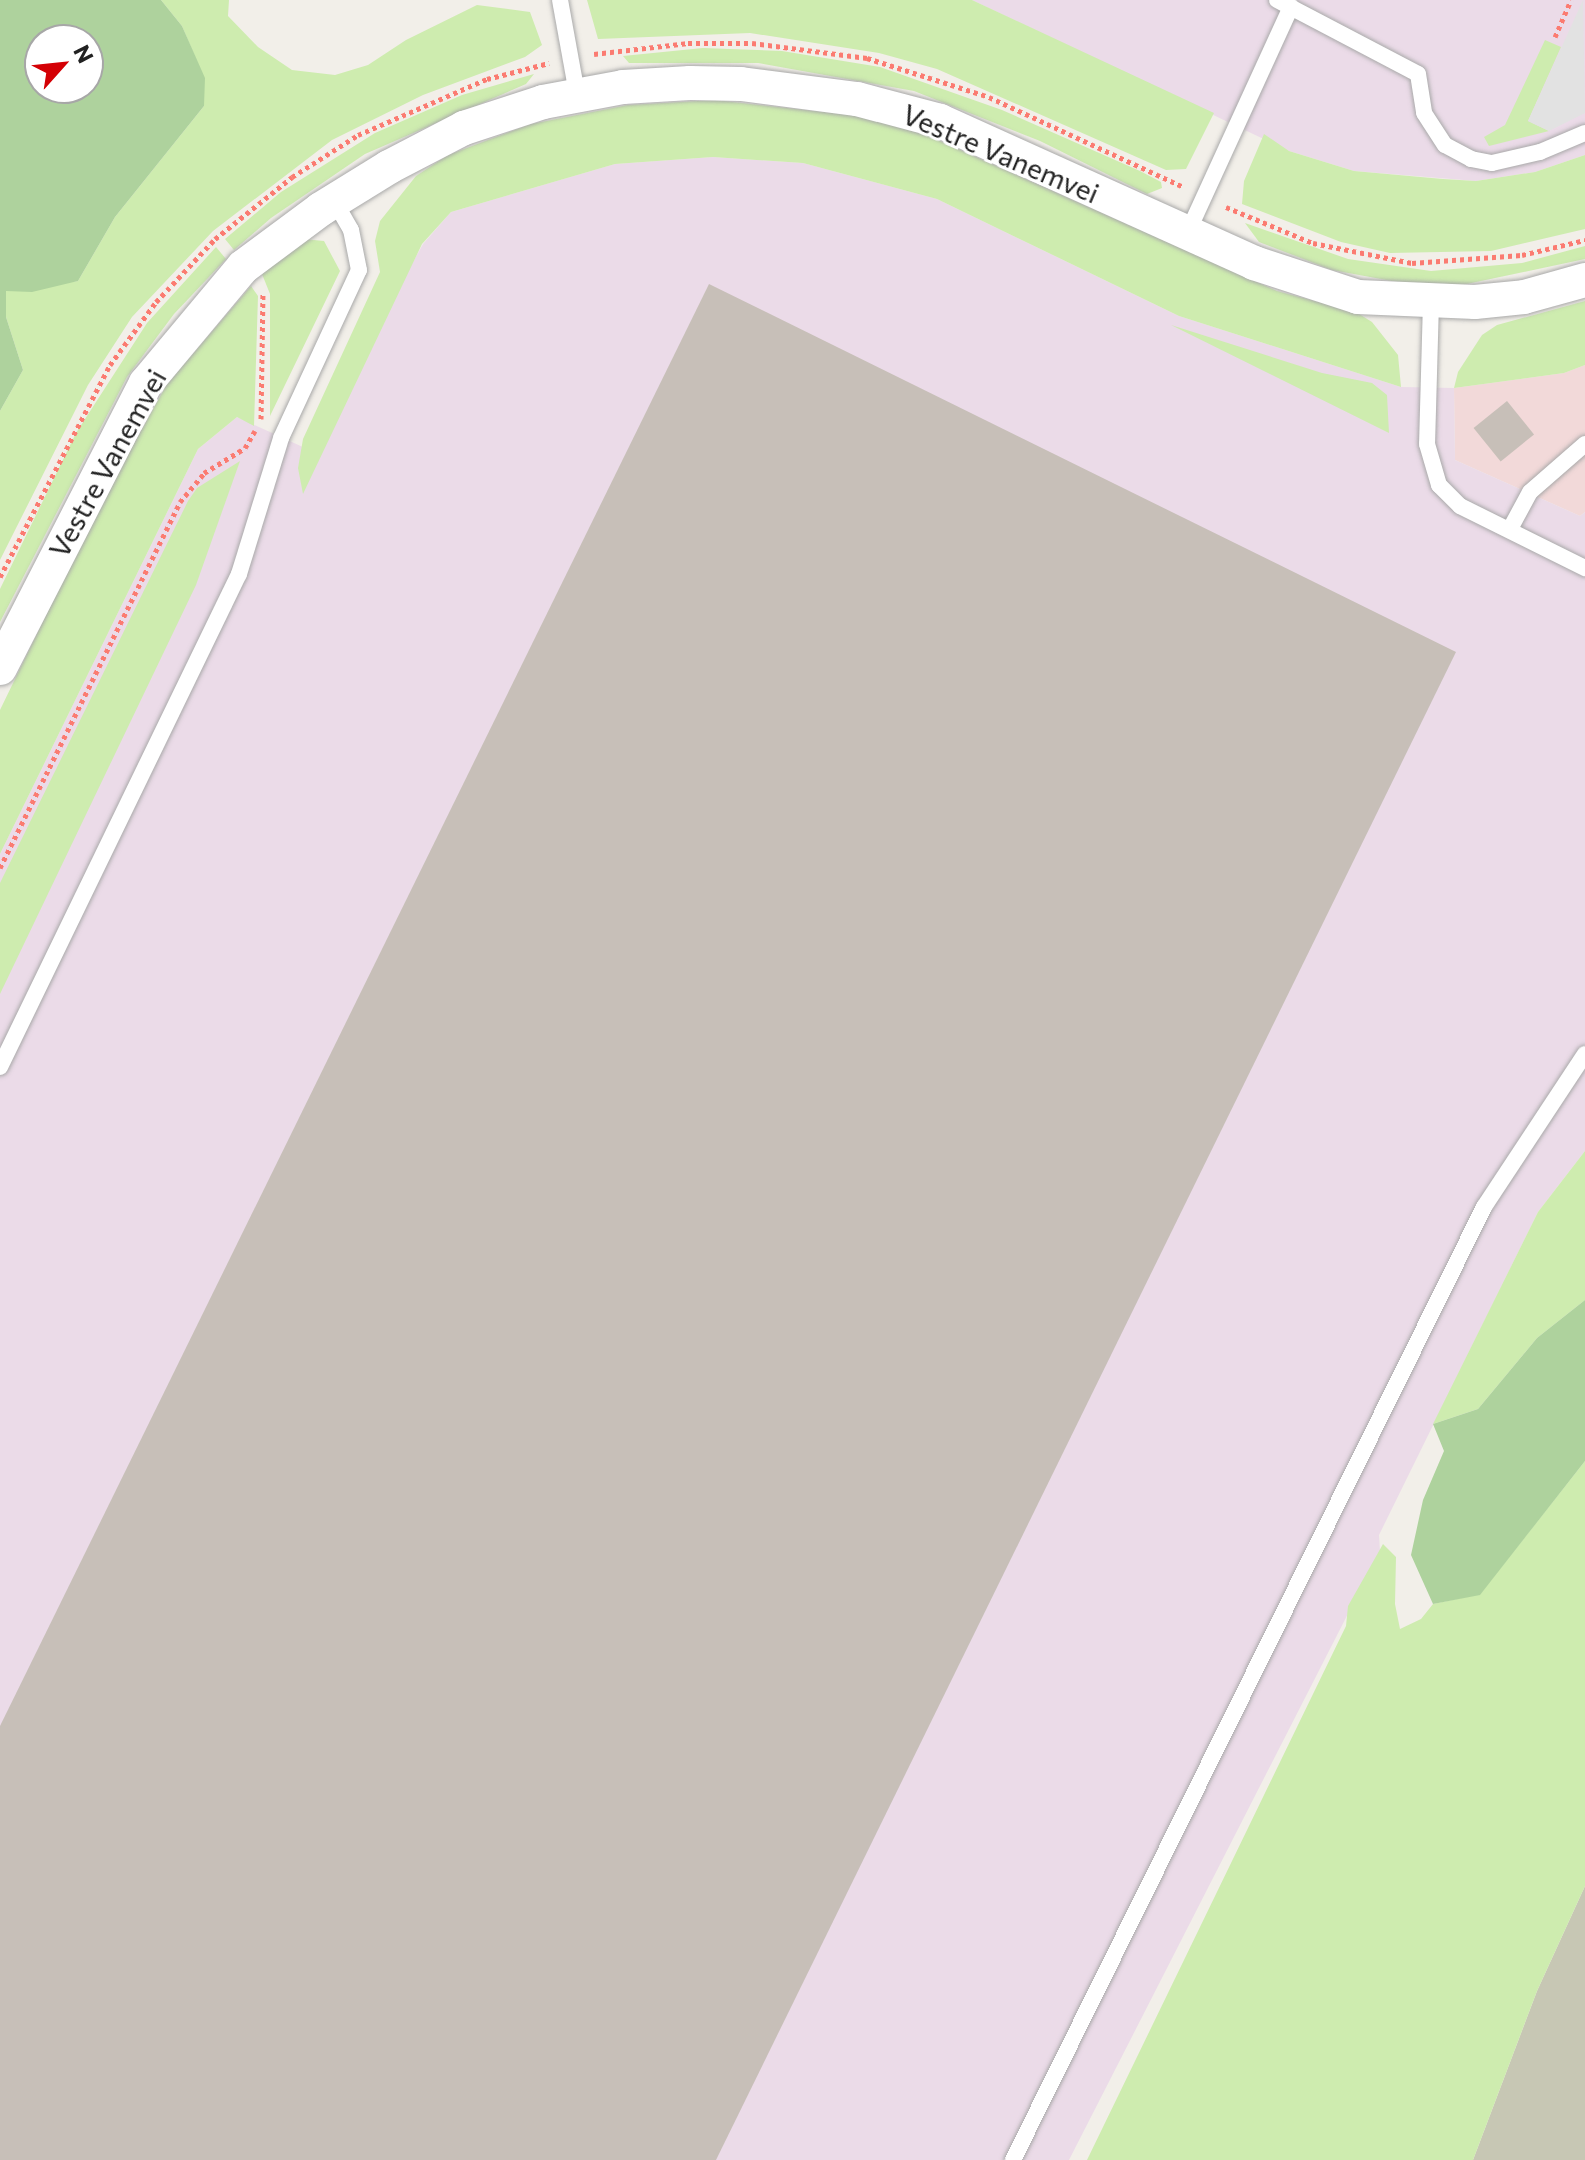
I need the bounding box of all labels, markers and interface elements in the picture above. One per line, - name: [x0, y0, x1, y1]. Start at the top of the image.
- north arrow: [24, 24, 104, 104]
- text: N: [68, 40, 100, 67]
- street label: Vestre Vanemvei: [898, 96, 1104, 210]
- street label: Vestre Vanemvei: [41, 363, 173, 563]

